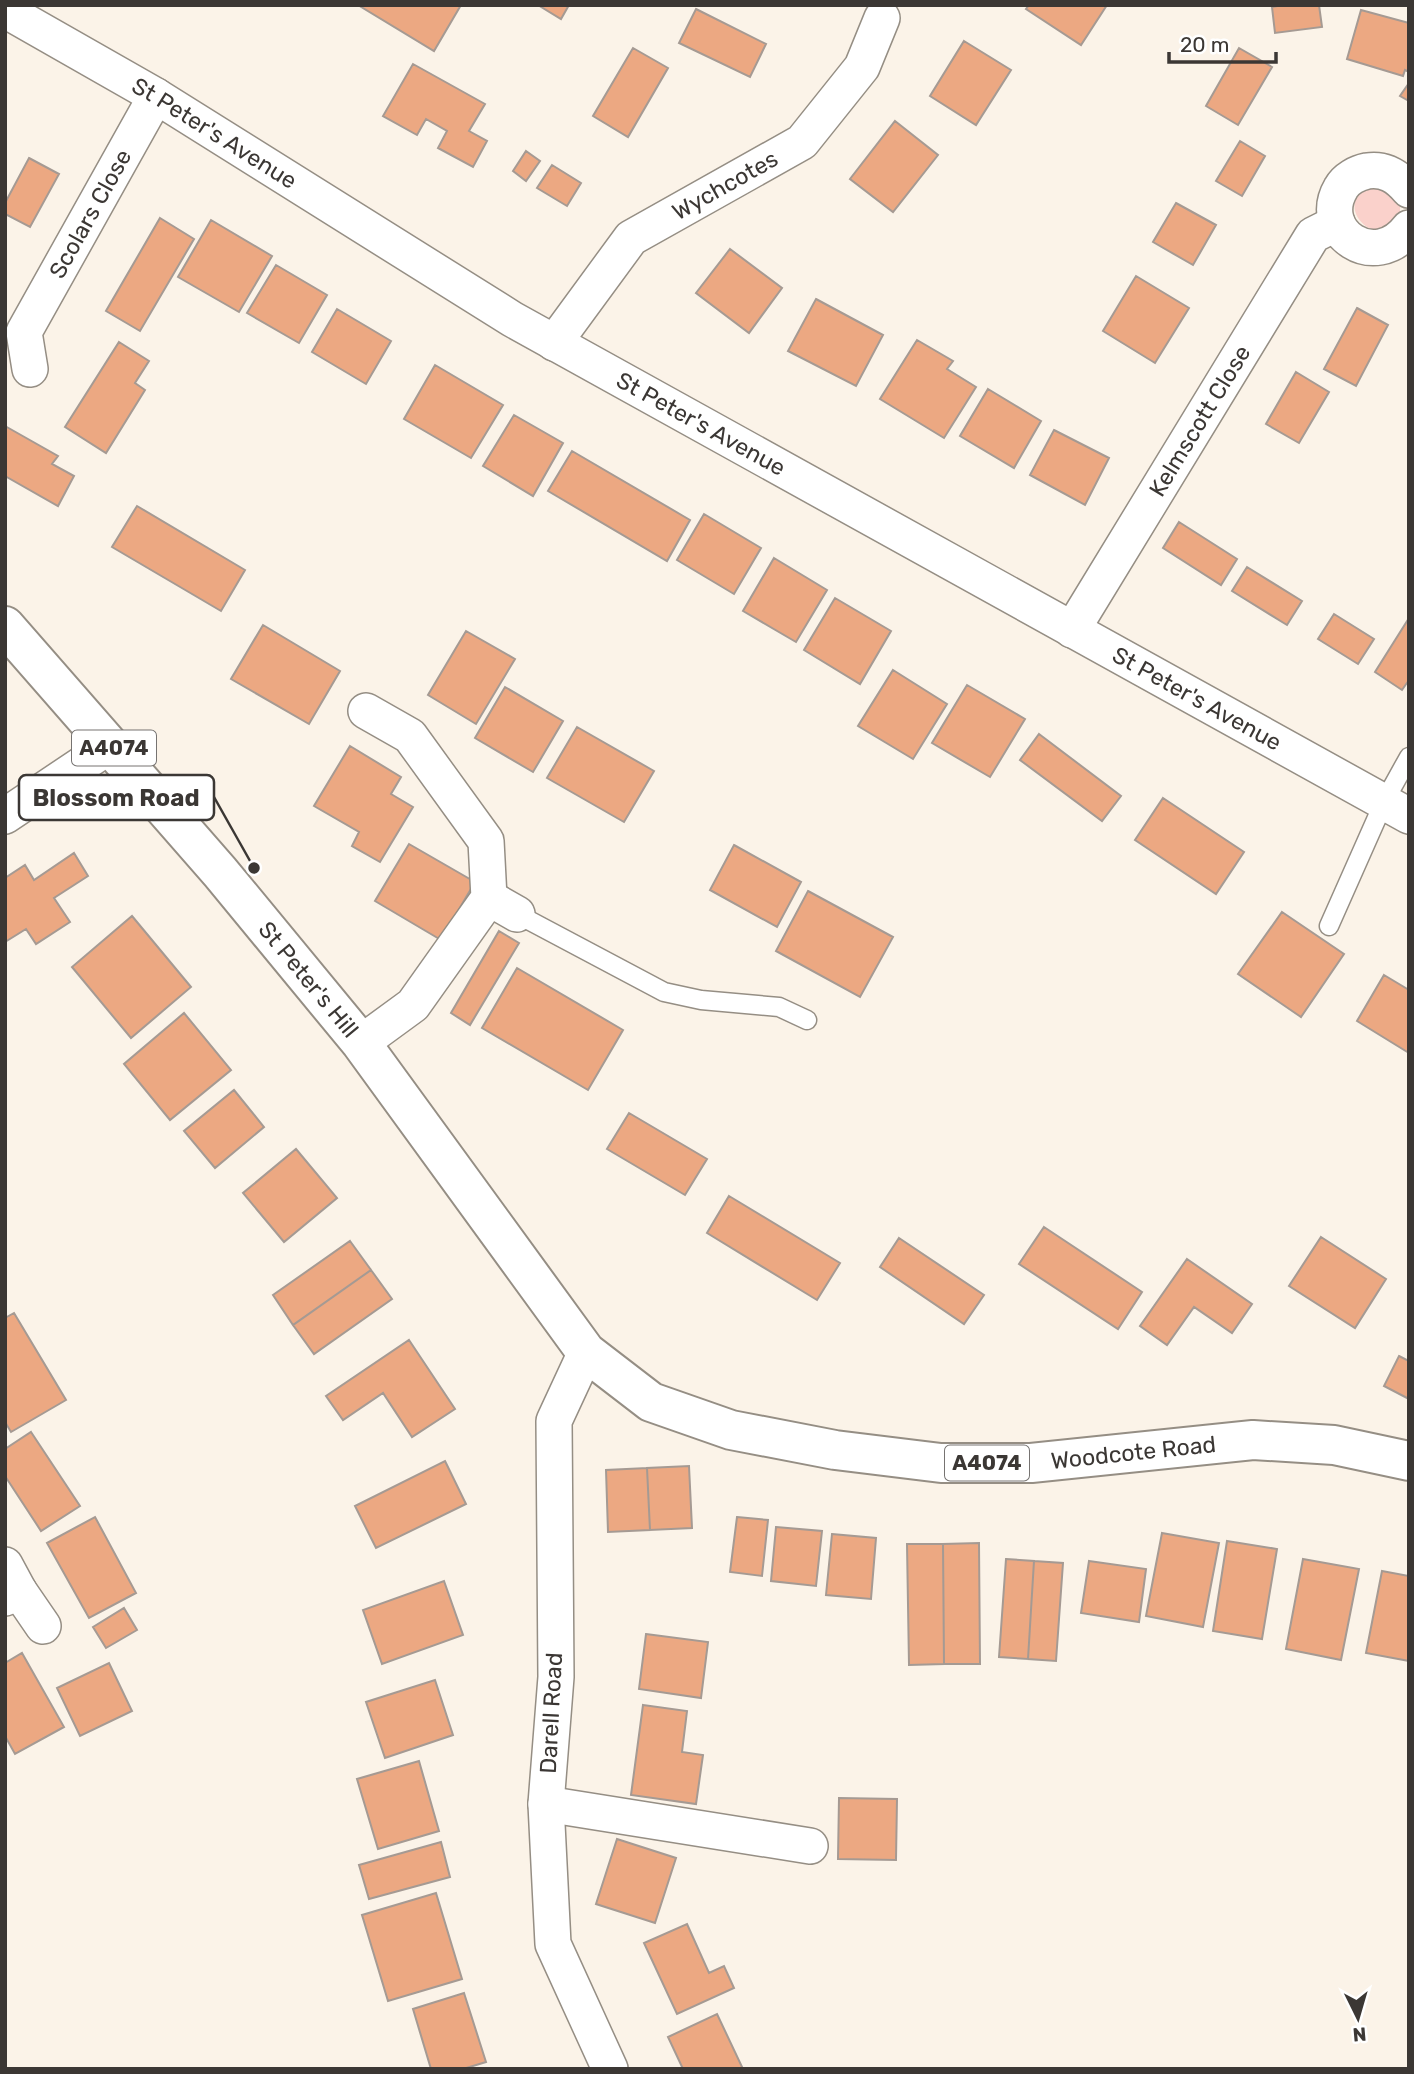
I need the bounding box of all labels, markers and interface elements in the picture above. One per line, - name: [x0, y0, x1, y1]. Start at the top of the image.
- scale bar: [1169, 21, 1276, 65]
- text: 20 m: [1180, 32, 1229, 57]
- street label: St Peter's Avenue: [127, 71, 302, 195]
- street label: Scolars Close: [43, 144, 137, 283]
- street label: Wychcotes: [667, 144, 783, 226]
- street label: Kelmscott Close: [1143, 340, 1256, 502]
- street label: St Peter's Avenue: [612, 366, 790, 482]
- street label: St Peter's Avenue: [1108, 641, 1286, 757]
- road number: A4074: [72, 730, 156, 766]
- callout: Blossom Road: [19, 775, 214, 820]
- text: Blossom Road: [32, 784, 200, 812]
- street label: St Peter's Hill: [253, 916, 365, 1043]
- street label: Woodcote Road: [1049, 1430, 1217, 1475]
- road number: A4074: [945, 1446, 1029, 1480]
- street label: Darell Road: [534, 1652, 568, 1774]
- north arrow: [1323, 1983, 1393, 2053]
- text: N: [1352, 2022, 1367, 2046]

